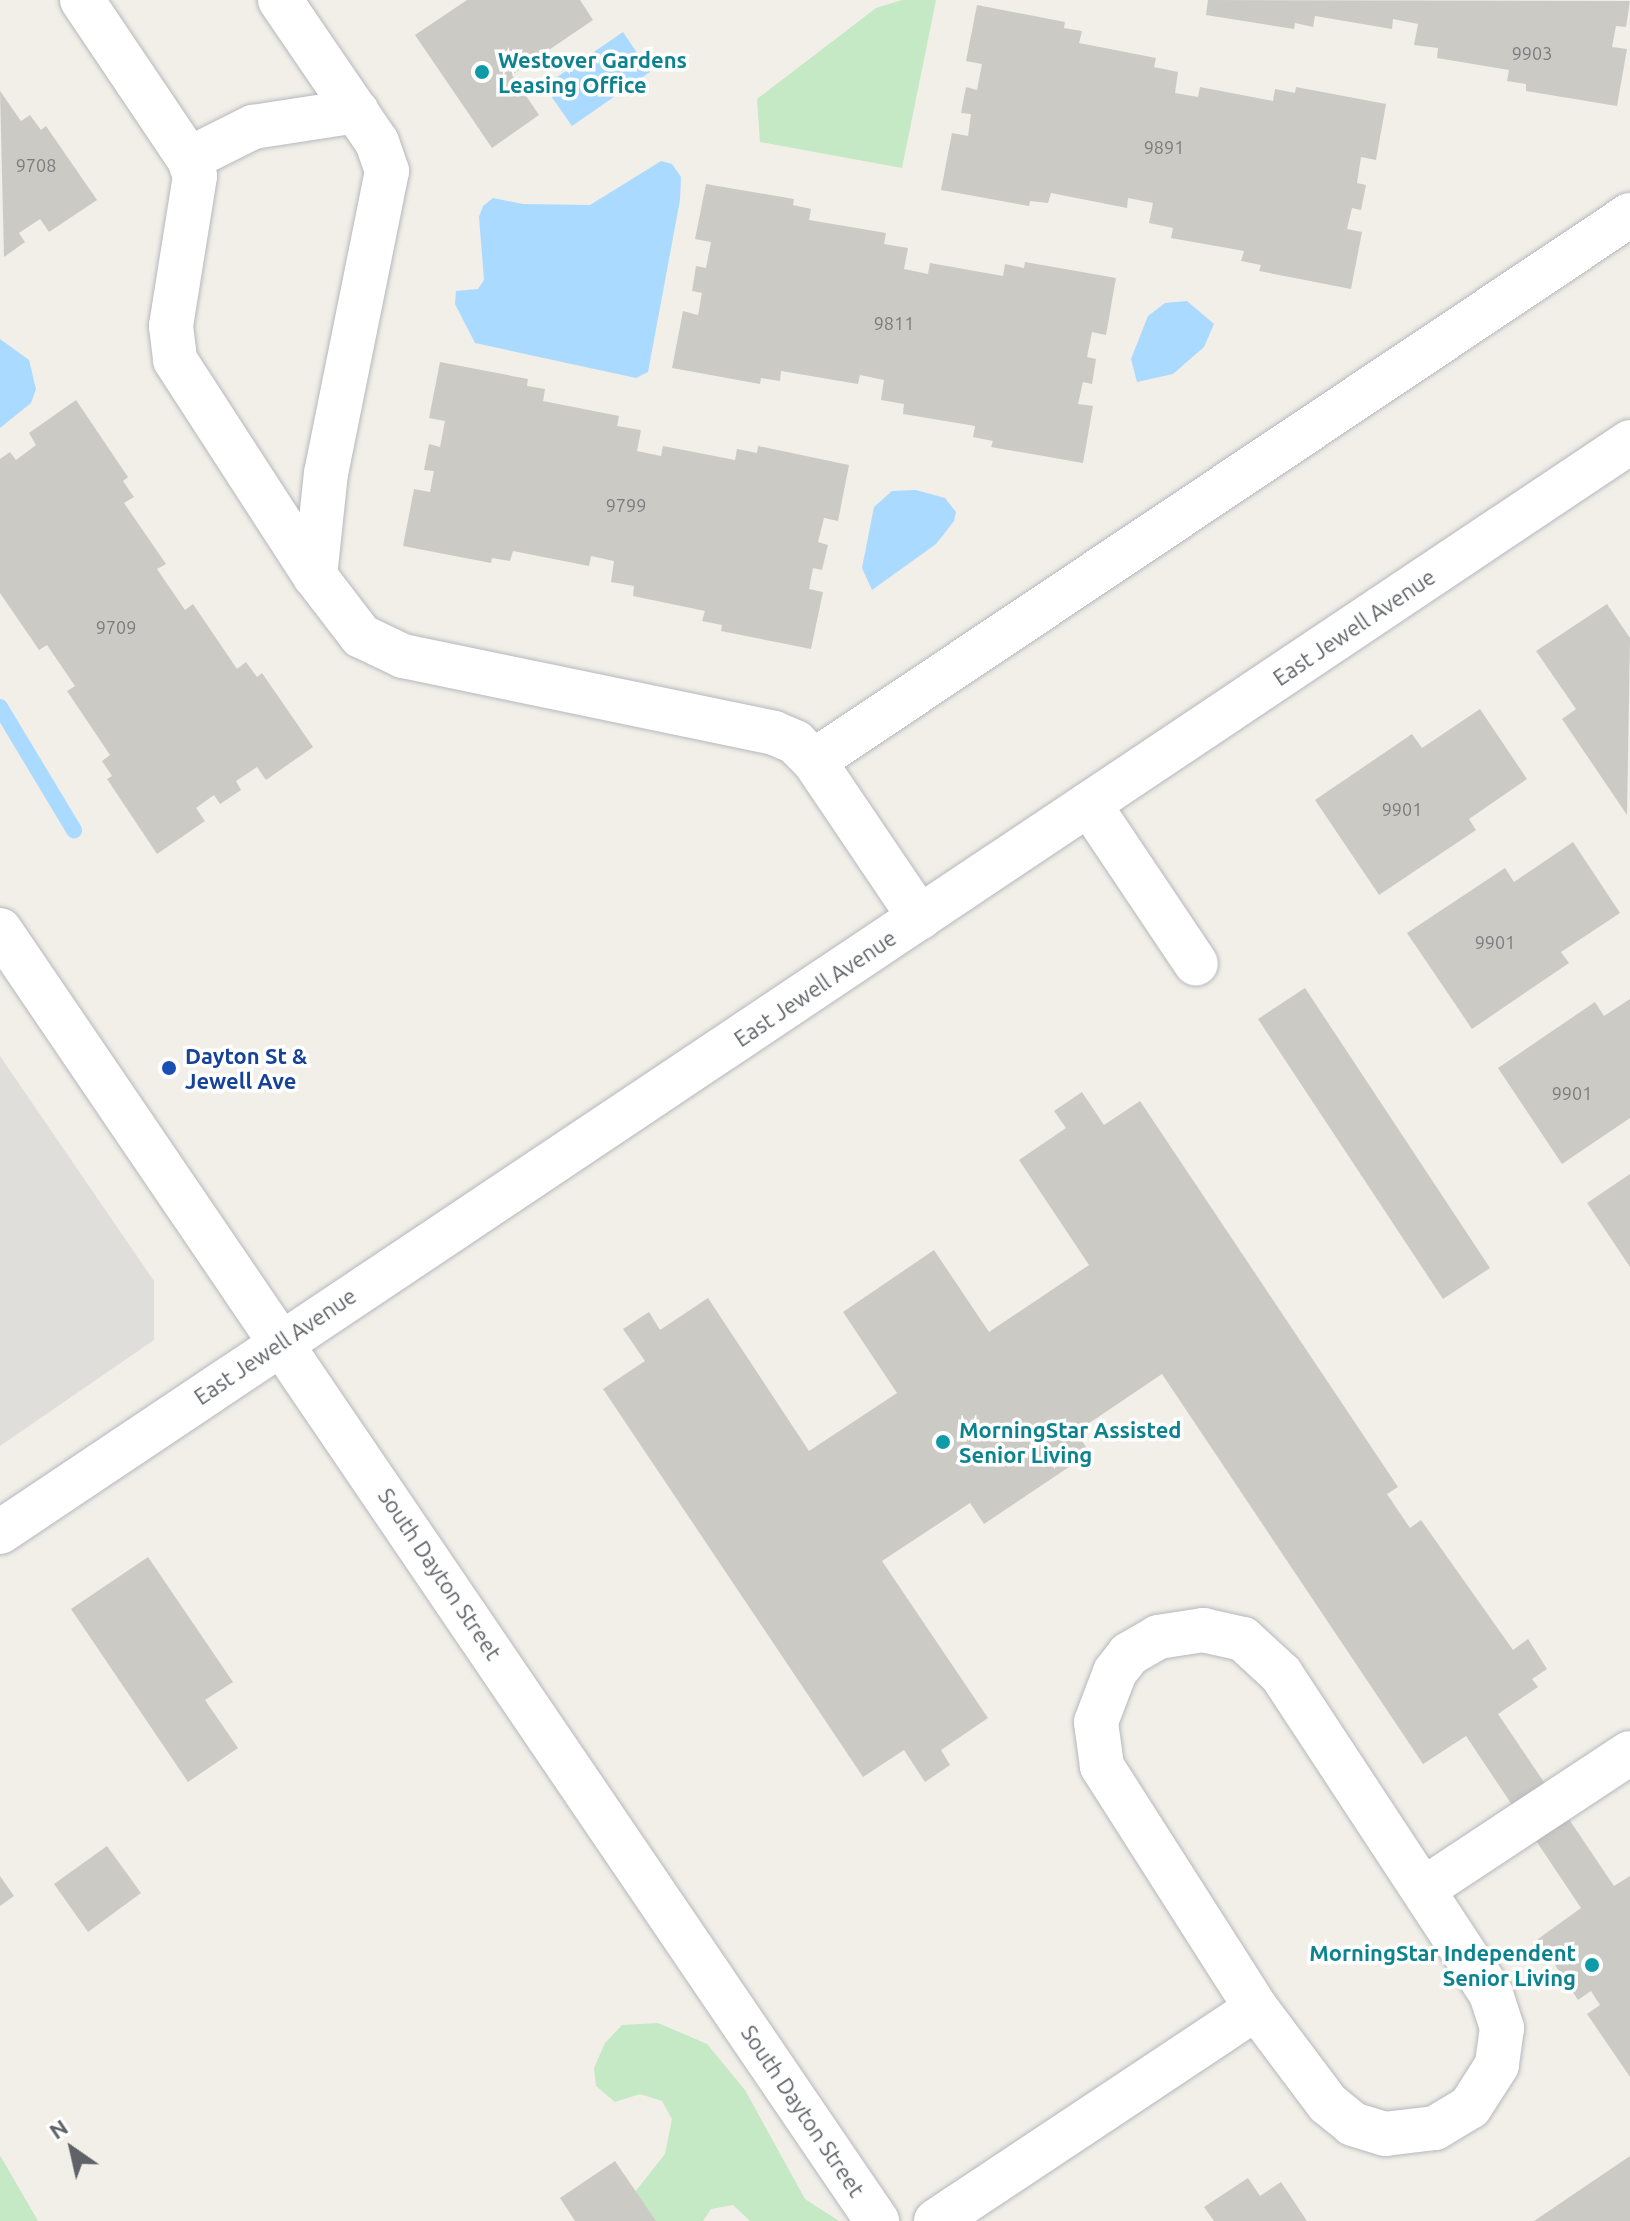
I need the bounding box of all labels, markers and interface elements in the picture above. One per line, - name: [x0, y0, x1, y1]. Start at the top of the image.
- house number: 9903: [1512, 42, 1552, 64]
- place label: Westover Gardens Leasing Office: [498, 46, 687, 98]
- marker: Westover Gardens Leasing Office: [473, 63, 491, 81]
- house number: 9891: [1144, 136, 1184, 158]
- house number: 9708: [16, 154, 56, 176]
- house number: 9811: [874, 312, 914, 334]
- house number: 9799: [606, 494, 646, 516]
- street label: East Jewell Avenue: [1268, 563, 1440, 691]
- house number: 9709: [96, 616, 136, 638]
- house number: 9901: [1382, 798, 1422, 820]
- street label: East Jewell Avenue: [729, 924, 901, 1052]
- house number: 9901: [1475, 931, 1515, 953]
- place label: Dayton St & Jewell Ave: [185, 1042, 307, 1094]
- marker: Dayton St & Jewell Ave: [160, 1059, 178, 1077]
- house number: 9901: [1552, 1082, 1592, 1104]
- street label: East Jewell Avenue: [189, 1282, 361, 1410]
- place label: MorningStar Assisted Senior Living: [959, 1416, 1181, 1468]
- marker: MorningStar Assisted Senior Living: [934, 1433, 952, 1451]
- street label: South Dayton Street: [373, 1483, 507, 1665]
- place label: MorningStar Independent Senior Living: [1309, 1939, 1576, 1990]
- marker: MorningStar Independent Senior Living: [1583, 1956, 1601, 1974]
- street label: South Dayton Street: [736, 2020, 870, 2202]
- north arrow: [32, 2109, 112, 2189]
- text: N: [44, 2114, 72, 2144]

